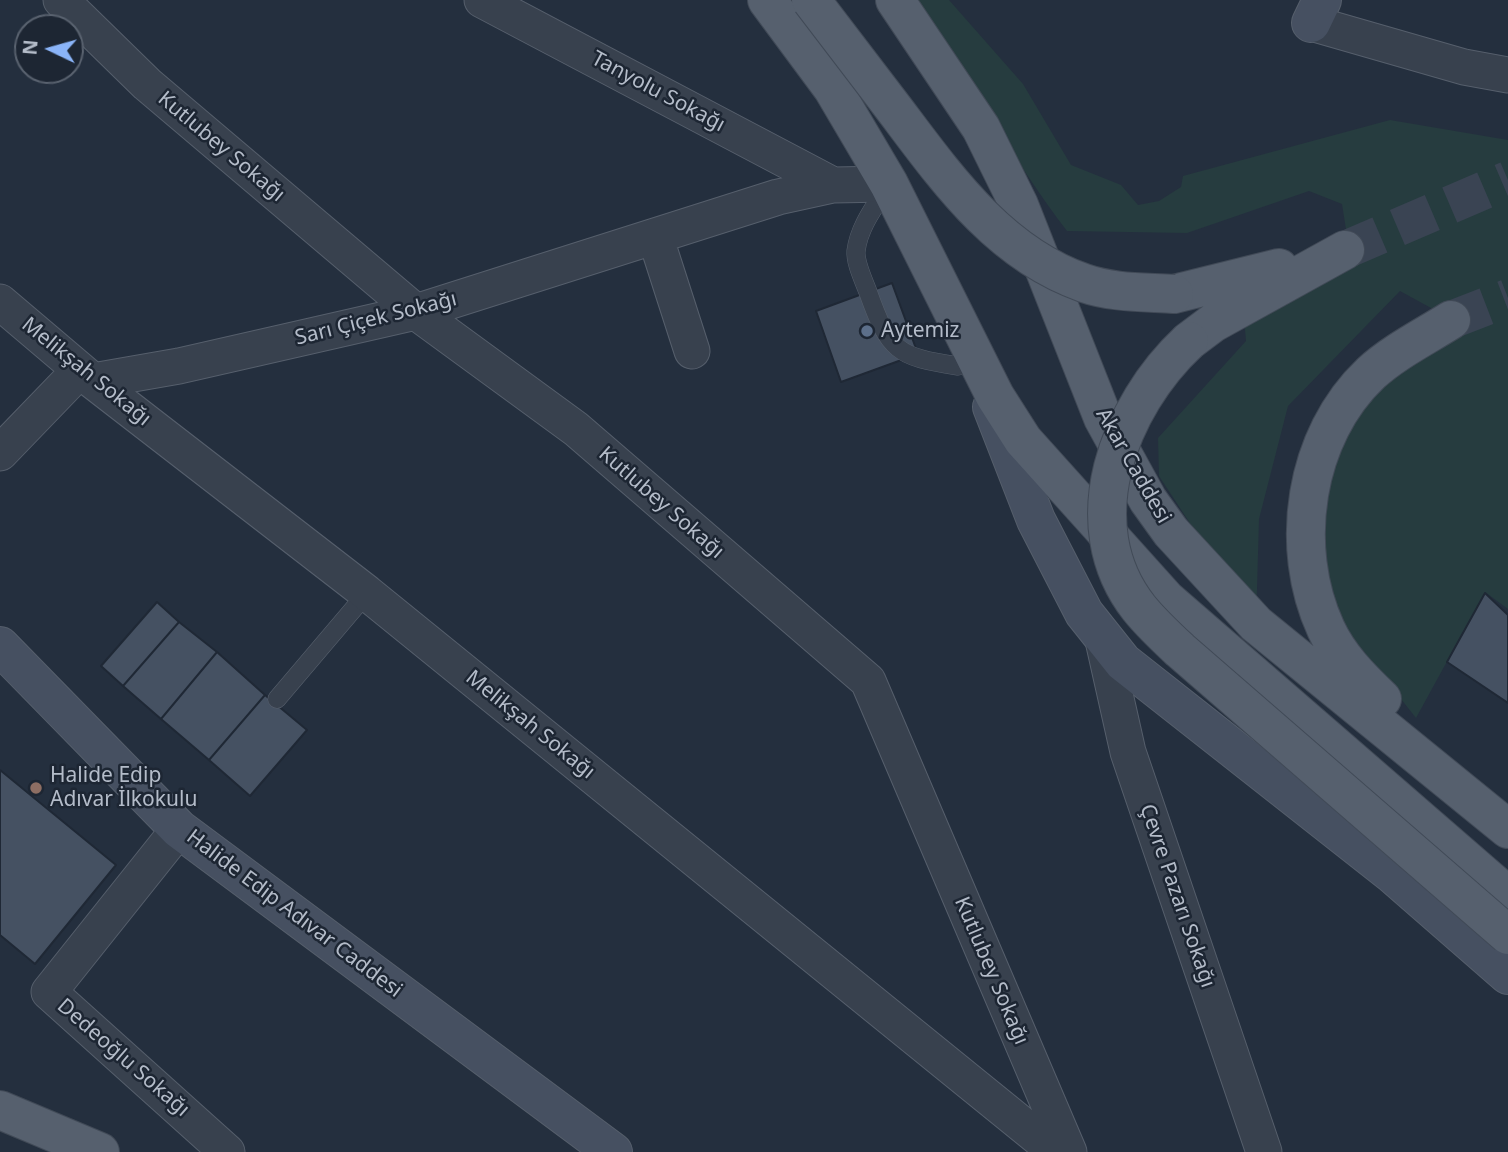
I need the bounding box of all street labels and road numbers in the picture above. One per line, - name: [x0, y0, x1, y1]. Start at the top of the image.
- street label: Tanyolu Sokağı: [587, 46, 729, 138]
- street label: Kutlubey Sokağı: [152, 87, 290, 207]
- street label: Sarı Çiçek Sokağı: [293, 287, 459, 351]
- street label: Melikşah Sokağı: [16, 312, 156, 432]
- street label: Akar Caddesi: [1090, 404, 1176, 528]
- street label: Kutlubey Sokağı: [593, 442, 729, 564]
- street label: Melikşah Sokağı: [460, 665, 600, 785]
- street label: Çevre Pazarı Sokağı: [1134, 801, 1220, 991]
- street label: Halide Edip Adıvar Caddesi: [181, 825, 407, 1003]
- street label: Kutlubey Sokağı: [949, 893, 1033, 1049]
- street label: Dedeoğlu Sokağı: [52, 994, 194, 1122]

